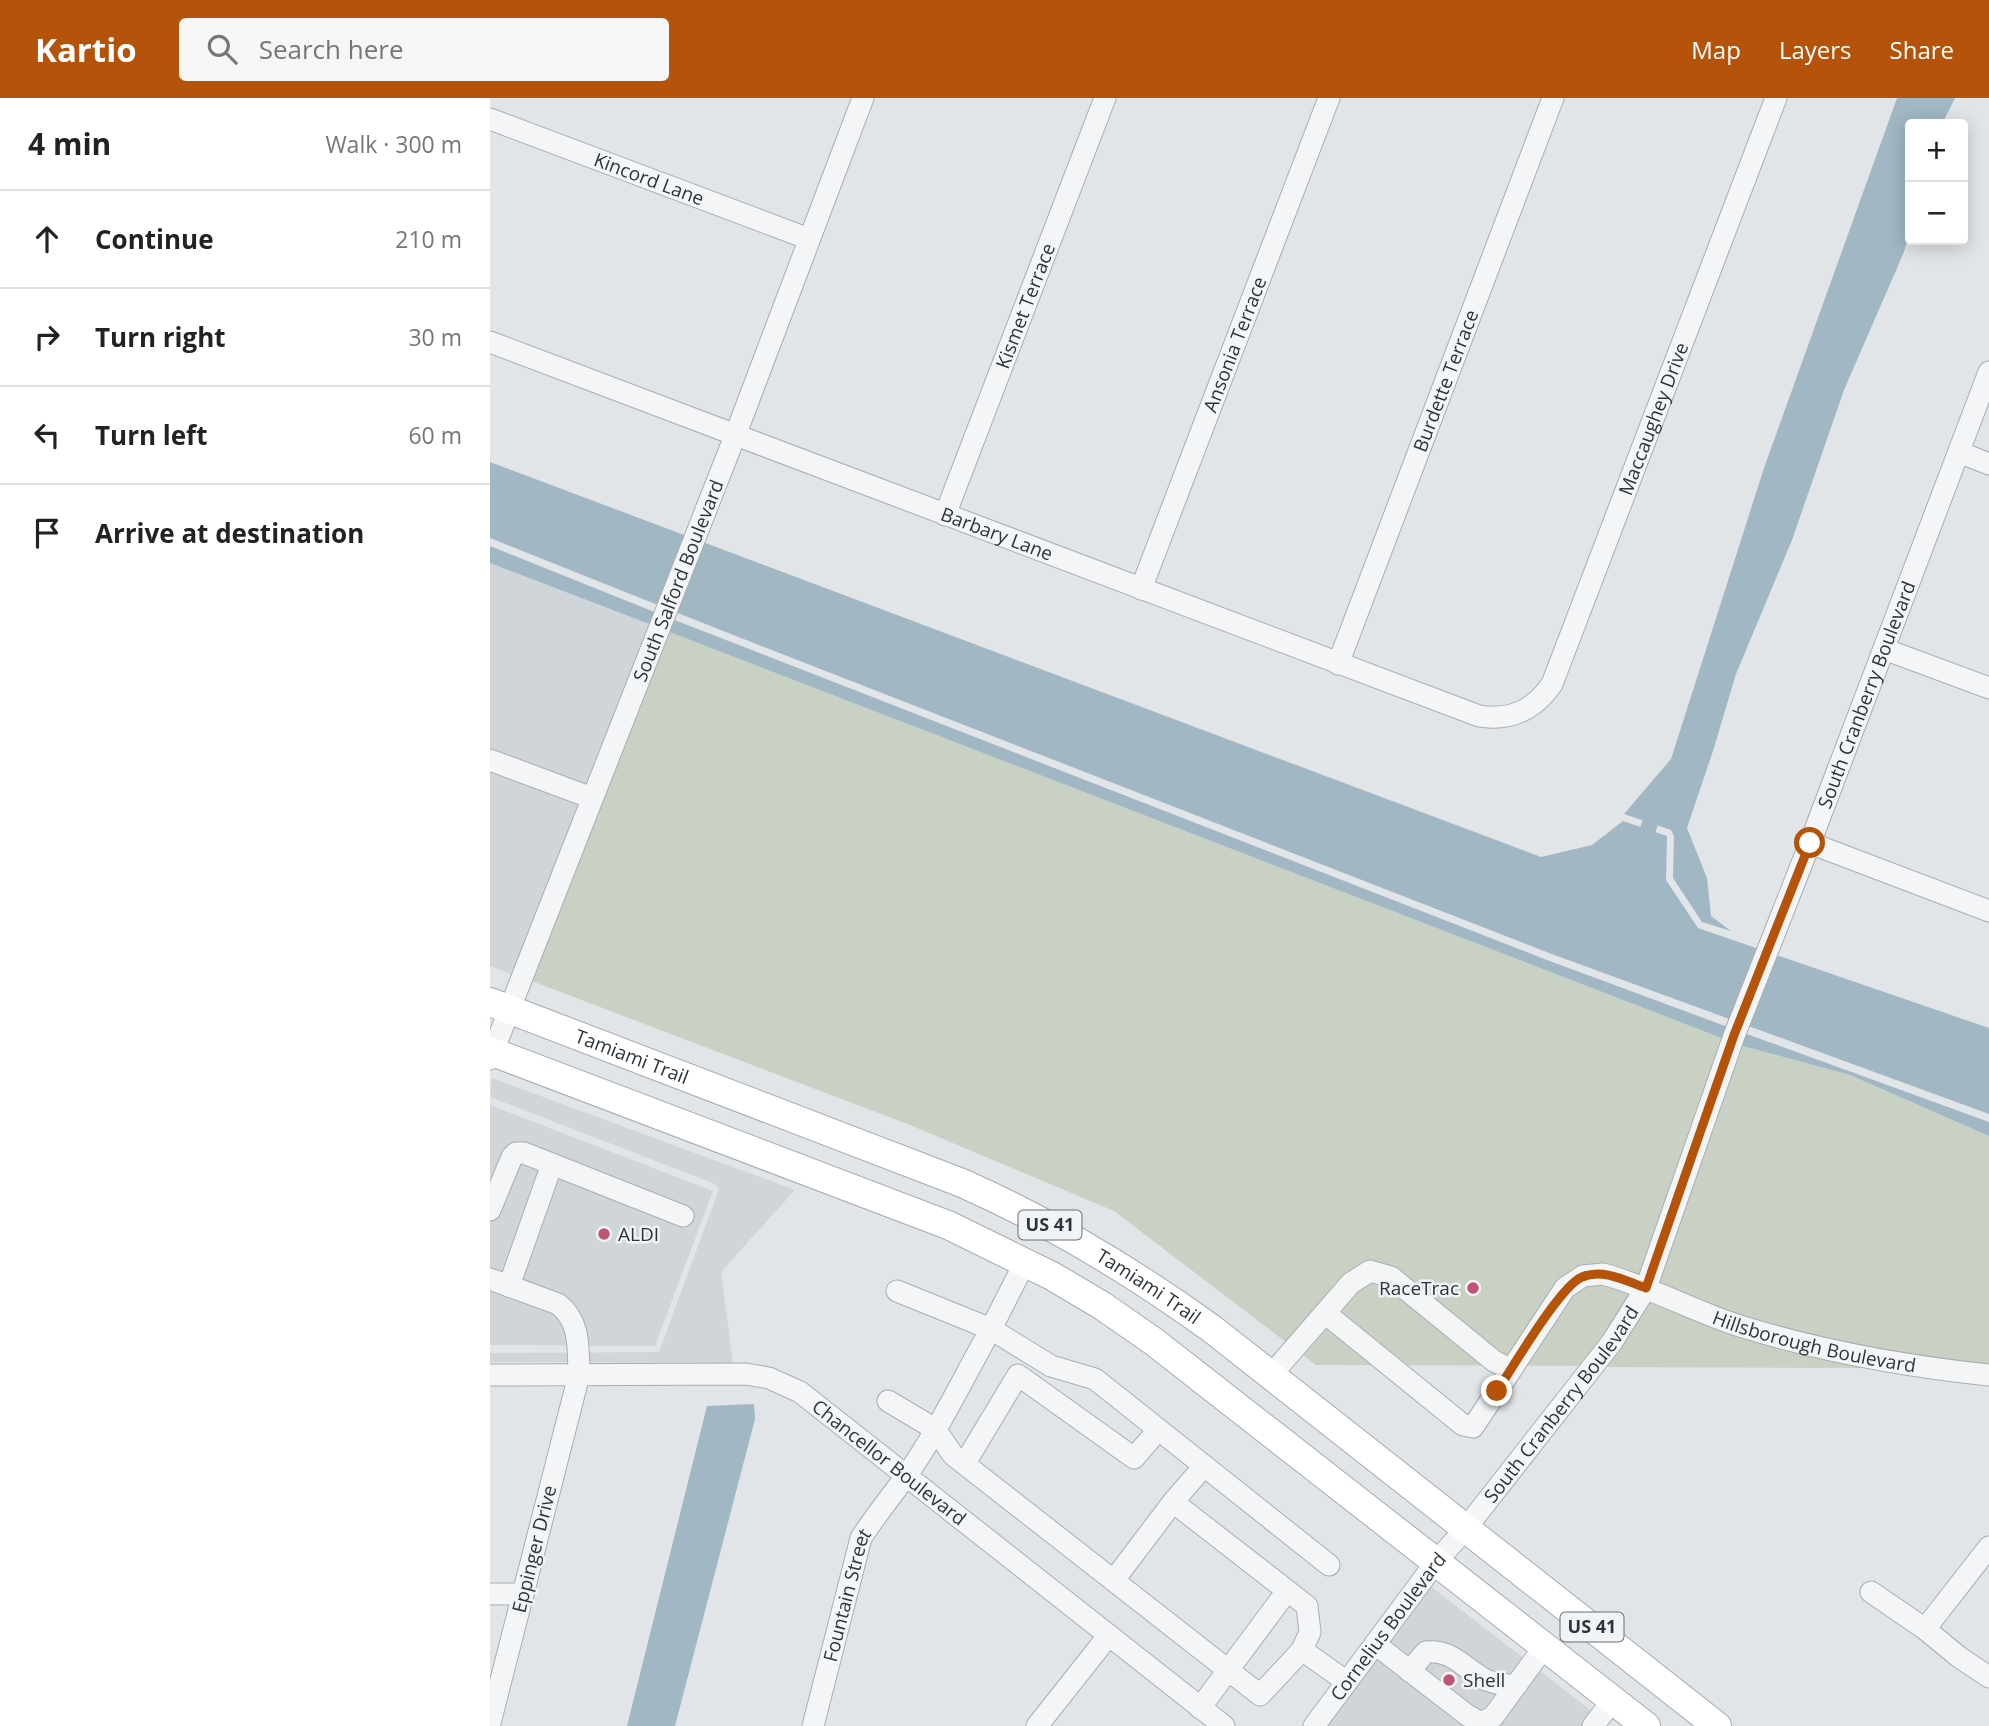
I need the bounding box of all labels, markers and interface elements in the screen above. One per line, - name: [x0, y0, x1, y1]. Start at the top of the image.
- search box: [179, 18, 669, 81]
- text: Kartio: [35, 27, 137, 72]
- icon: search: [203, 30, 241, 68]
- text: Search here: [259, 31, 404, 67]
- text: Map: [1691, 33, 1741, 66]
- text: Layers: [1779, 33, 1852, 66]
- text: Share: [1890, 33, 1954, 66]
- map controls: [1905, 119, 1968, 245]
- button: +: [1905, 119, 1968, 182]
- text: 4 min: [28, 123, 111, 164]
- text: Walk · 300 m: [325, 128, 462, 160]
- street label: Kincord Lane: [590, 146, 708, 211]
- button: −: [1905, 182, 1968, 245]
- icon: ahead: [28, 220, 66, 258]
- text: Continue: [95, 221, 214, 257]
- text: 210 m: [395, 223, 462, 255]
- street label: Kismet Terrace: [989, 239, 1061, 372]
- street label: Ansonia Terrace: [1197, 273, 1272, 416]
- street label: Burdette Terrace: [1407, 306, 1484, 456]
- icon: right: [28, 318, 66, 356]
- text: Turn right: [95, 319, 226, 355]
- text: 30 m: [408, 321, 462, 353]
- street label: Maccaughey Drive: [1612, 339, 1694, 499]
- icon: left: [28, 416, 66, 454]
- text: Turn left: [95, 417, 207, 453]
- text: 60 m: [408, 419, 462, 451]
- street label: South Salford Boulevard: [627, 476, 730, 686]
- street label: Barbary Lane: [937, 501, 1057, 567]
- icon: arrive: [28, 514, 66, 552]
- text: Arrive at destination: [95, 515, 364, 551]
- street label: South Cranberry Boulevard: [1811, 577, 1921, 812]
- route start: [1794, 827, 1825, 858]
- street label: Tamiami Trail: [571, 1023, 692, 1090]
- road number: US 41: [1018, 1210, 1082, 1240]
- place label: ALDI: [618, 1221, 659, 1247]
- marker: ALDI: [596, 1226, 612, 1242]
- street label: Tamiami Trail: [1092, 1243, 1206, 1330]
- place label: RaceTrac: [1379, 1275, 1459, 1301]
- marker: RaceTrac: [1465, 1280, 1481, 1296]
- street label: South Cranberry Boulevard: [1478, 1301, 1645, 1508]
- street label: Hillsborough Boulevard: [1709, 1304, 1918, 1379]
- route end: [1481, 1375, 1512, 1406]
- street label: Chancellor Boulevard: [807, 1393, 972, 1531]
- street label: Eppinger Drive: [506, 1483, 562, 1615]
- street label: Fountain Street: [817, 1523, 877, 1664]
- street label: Cornelius Boulevard: [1324, 1547, 1452, 1706]
- road number: US 41: [1560, 1612, 1624, 1642]
- place label: Shell: [1463, 1667, 1505, 1693]
- marker: Shell: [1441, 1672, 1457, 1688]

